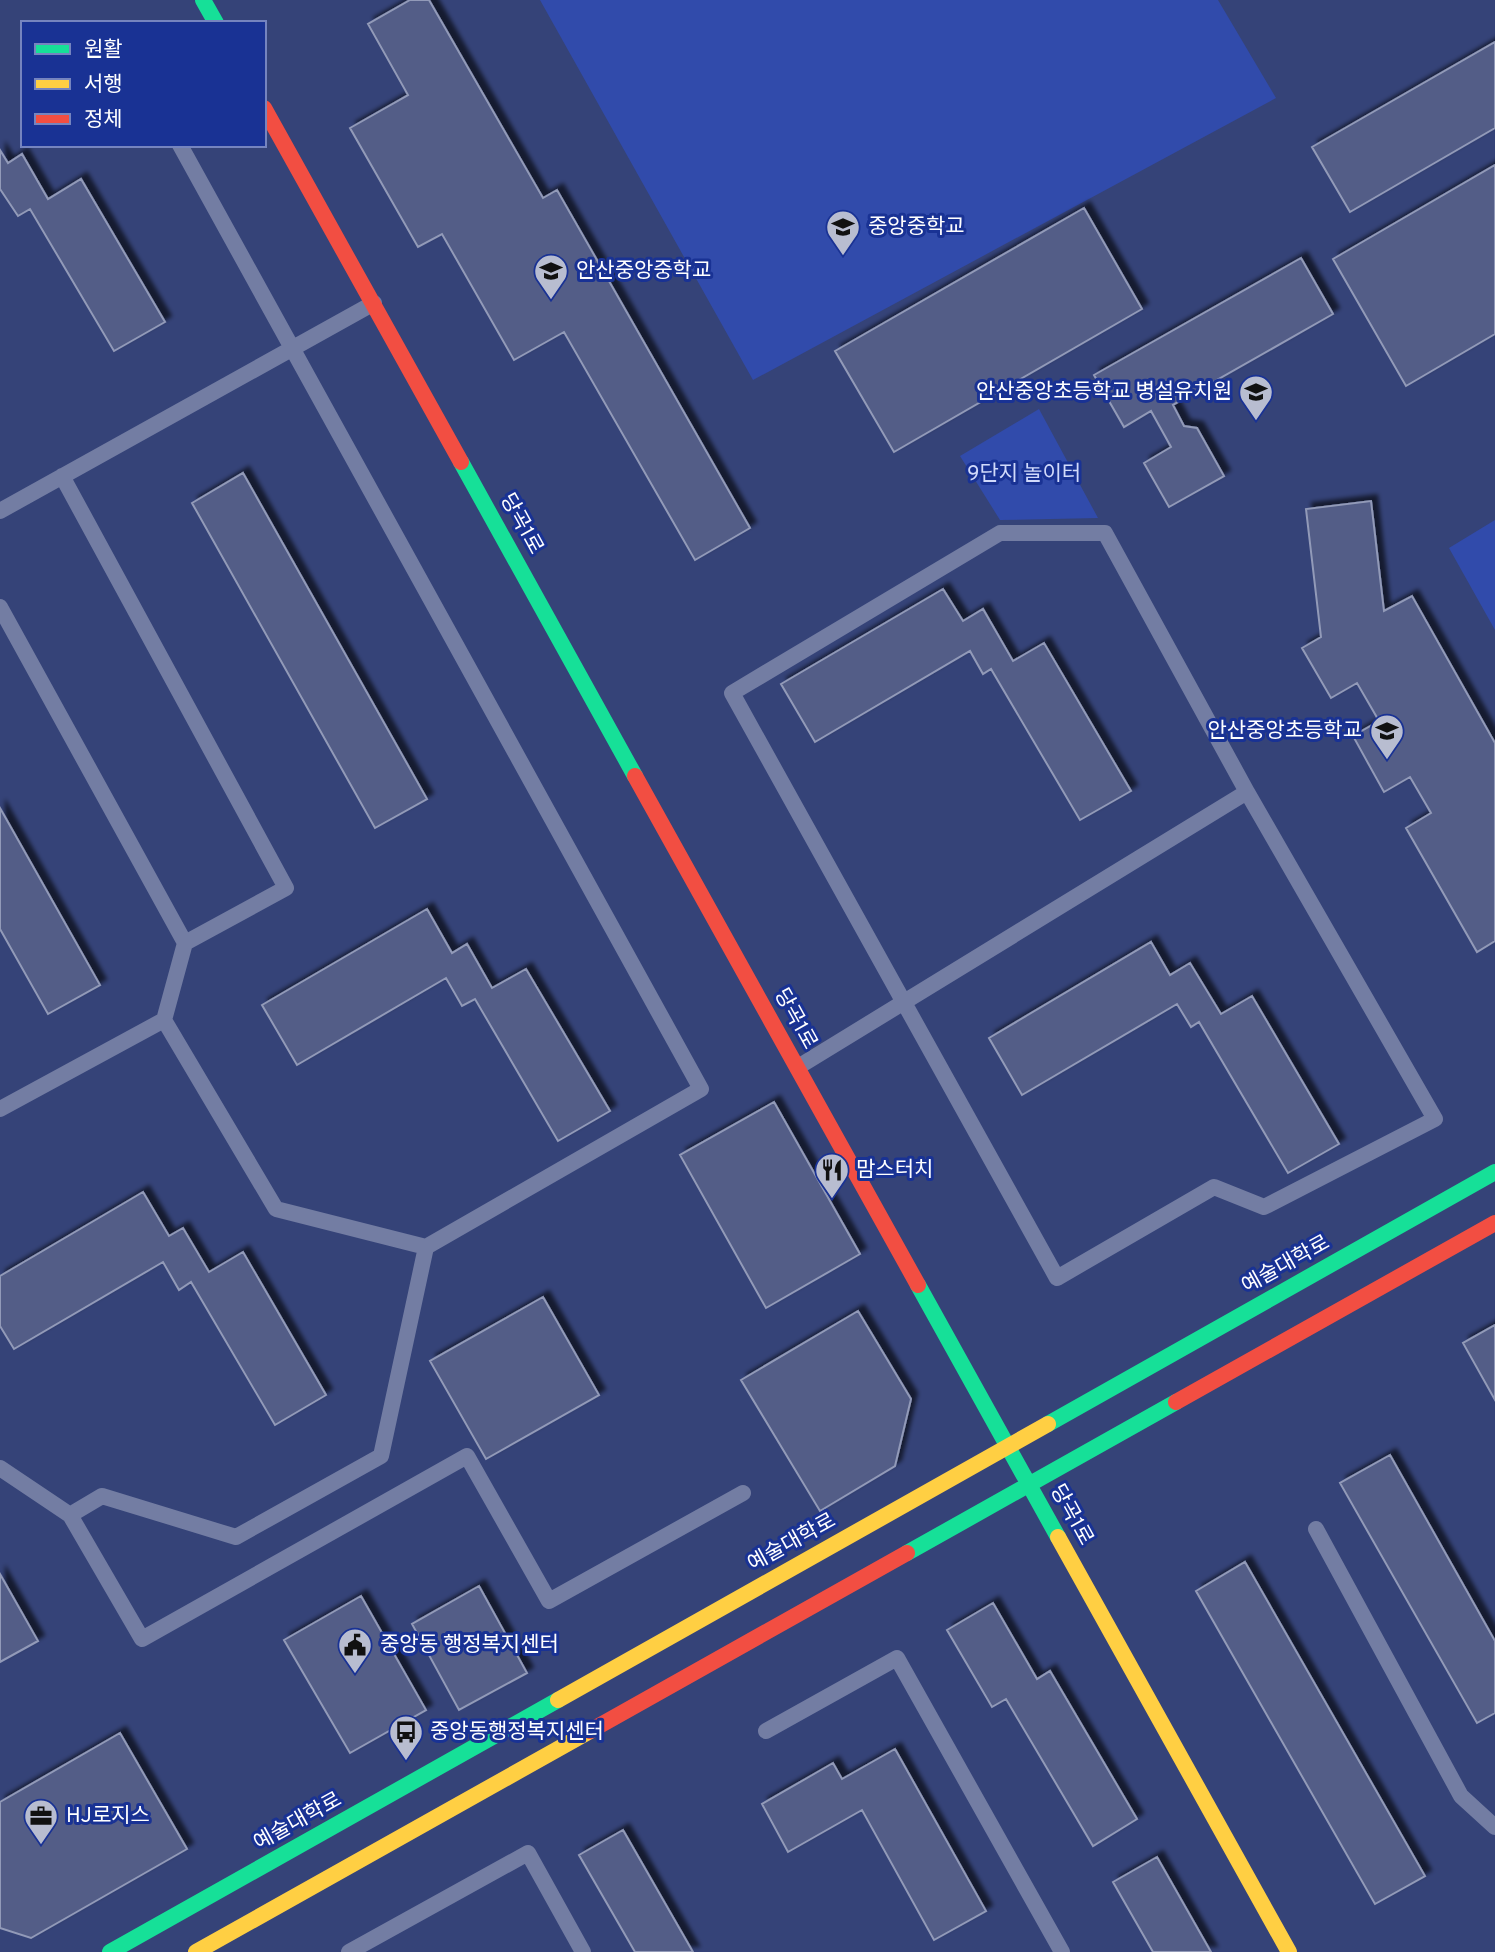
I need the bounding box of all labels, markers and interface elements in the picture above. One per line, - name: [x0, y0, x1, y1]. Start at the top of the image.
- legend: [21, 21, 266, 147]
- text: 원활: [84, 37, 123, 64]
- text: 서행: [84, 72, 123, 99]
- text: 정체: [84, 107, 123, 134]
- school or university icon: 중앙중학교: [824, 208, 862, 257]
- place label: 중앙중학교: [868, 214, 965, 241]
- school or university icon: 안산중앙중학교: [532, 252, 570, 301]
- place label: 안산중앙중학교: [576, 258, 711, 285]
- school or university icon: 안산중앙초등학교 병설유치원: [1237, 373, 1275, 422]
- place label: 안산중앙초등학교 병설유치원: [976, 379, 1232, 406]
- park label: 9단지 놀이터: [967, 461, 1081, 488]
- street label: 당곡1로: [493, 489, 549, 559]
- school or university icon: 안산중앙초등학교: [1368, 712, 1406, 761]
- place label: 안산중앙초등학교: [1207, 718, 1362, 745]
- street label: 당곡1로: [767, 984, 823, 1054]
- restaurant icon: 맘스터치: [813, 1151, 851, 1200]
- place label: 맘스터치: [856, 1157, 933, 1184]
- street label: 예술대학로: [1237, 1230, 1335, 1300]
- street label: 당곡1로: [1043, 1480, 1099, 1550]
- street label: 예술대학로: [743, 1508, 841, 1578]
- public building icon: 중앙동 행정복지센터: [336, 1626, 374, 1675]
- place label: 중앙동 행정복지센터: [380, 1632, 559, 1659]
- bus stop icon: 중앙동행정복지센터: [387, 1713, 425, 1762]
- place label: 중앙동행정복지센터: [430, 1719, 604, 1746]
- street label: 예술대학로: [249, 1787, 347, 1857]
- office icon: HJ로지스: [22, 1797, 60, 1846]
- place label: HJ로지스: [66, 1803, 150, 1830]

